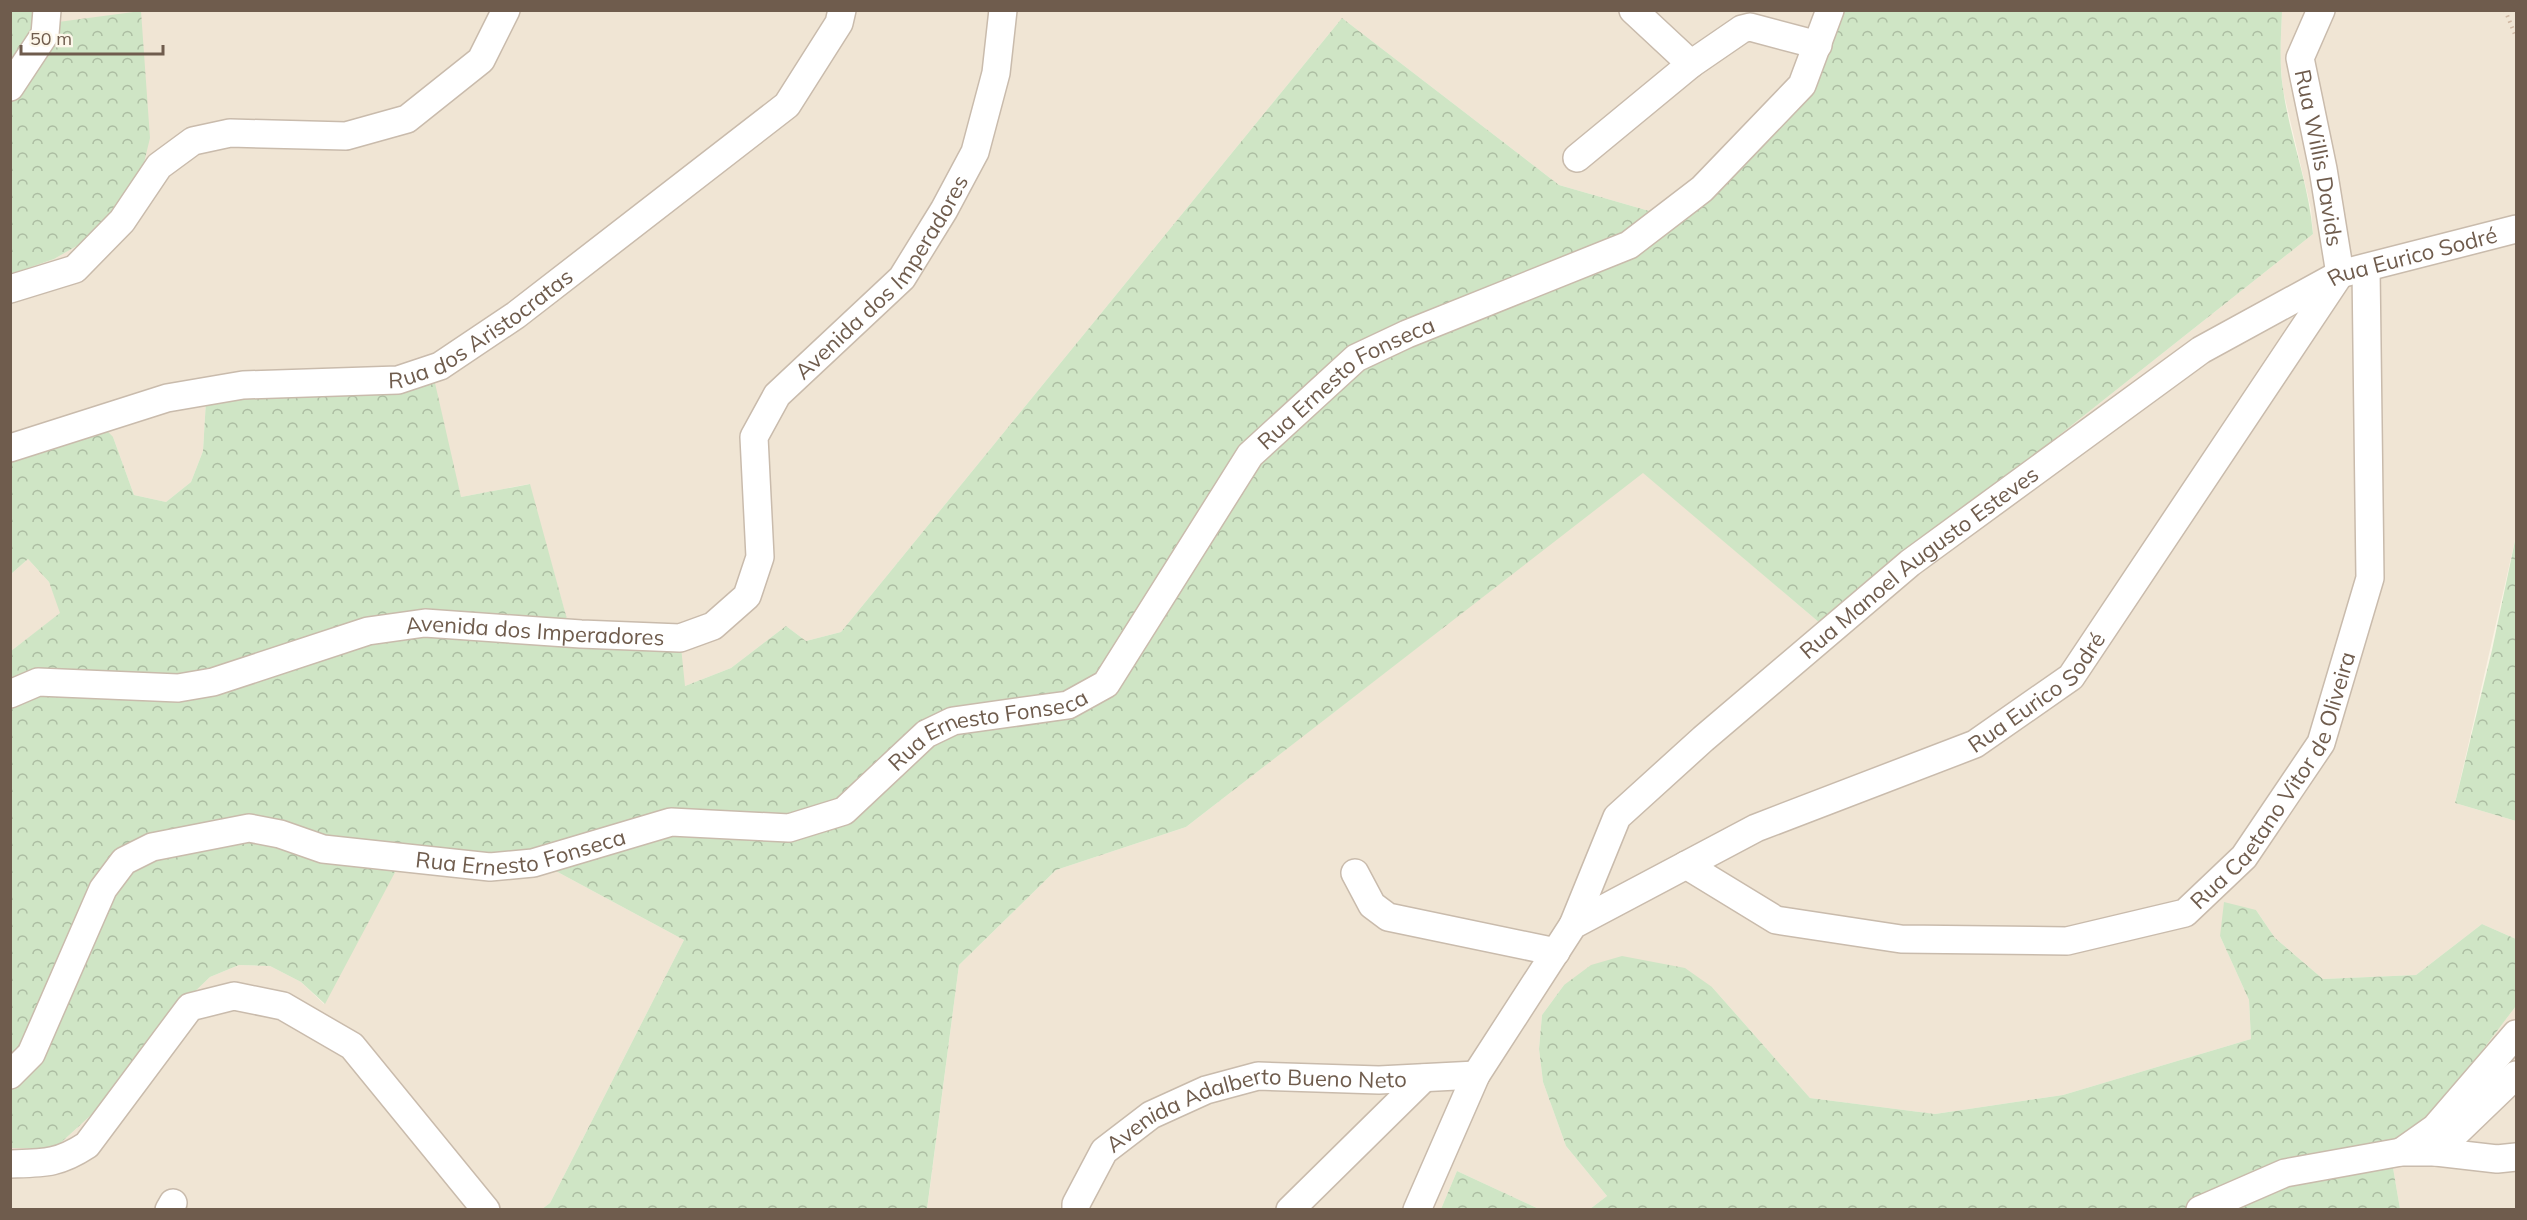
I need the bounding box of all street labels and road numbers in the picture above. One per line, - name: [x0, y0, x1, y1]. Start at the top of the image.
- street label: Rua Willis Davids: [2289, 67, 2349, 248]
- street label: Avenida dos Imperadores: [789, 170, 974, 385]
- street label: Rua Eurico Sodré: [2322, 220, 2500, 292]
- street label: Rua dos Aristocratas: [388, 262, 578, 394]
- street label: Rua Ernesto Fonseca: [1251, 310, 1439, 455]
- street label: Rua Manoel Augusto Esteves: [1794, 460, 2044, 665]
- street label: Avenida dos Imperadores: [404, 609, 665, 651]
- street label: Rua Eurico Sodré: [1962, 627, 2111, 759]
- street label: Rua Caetano Vitor de Oliveira: [2184, 648, 2361, 915]
- street label: Rua Ernesto Fonseca: [882, 683, 1093, 777]
- street label: Rua Ernesto Fonseca: [414, 822, 629, 882]
- street label: Avenida Adalberto Bueno Neto: [1100, 1062, 1407, 1158]

